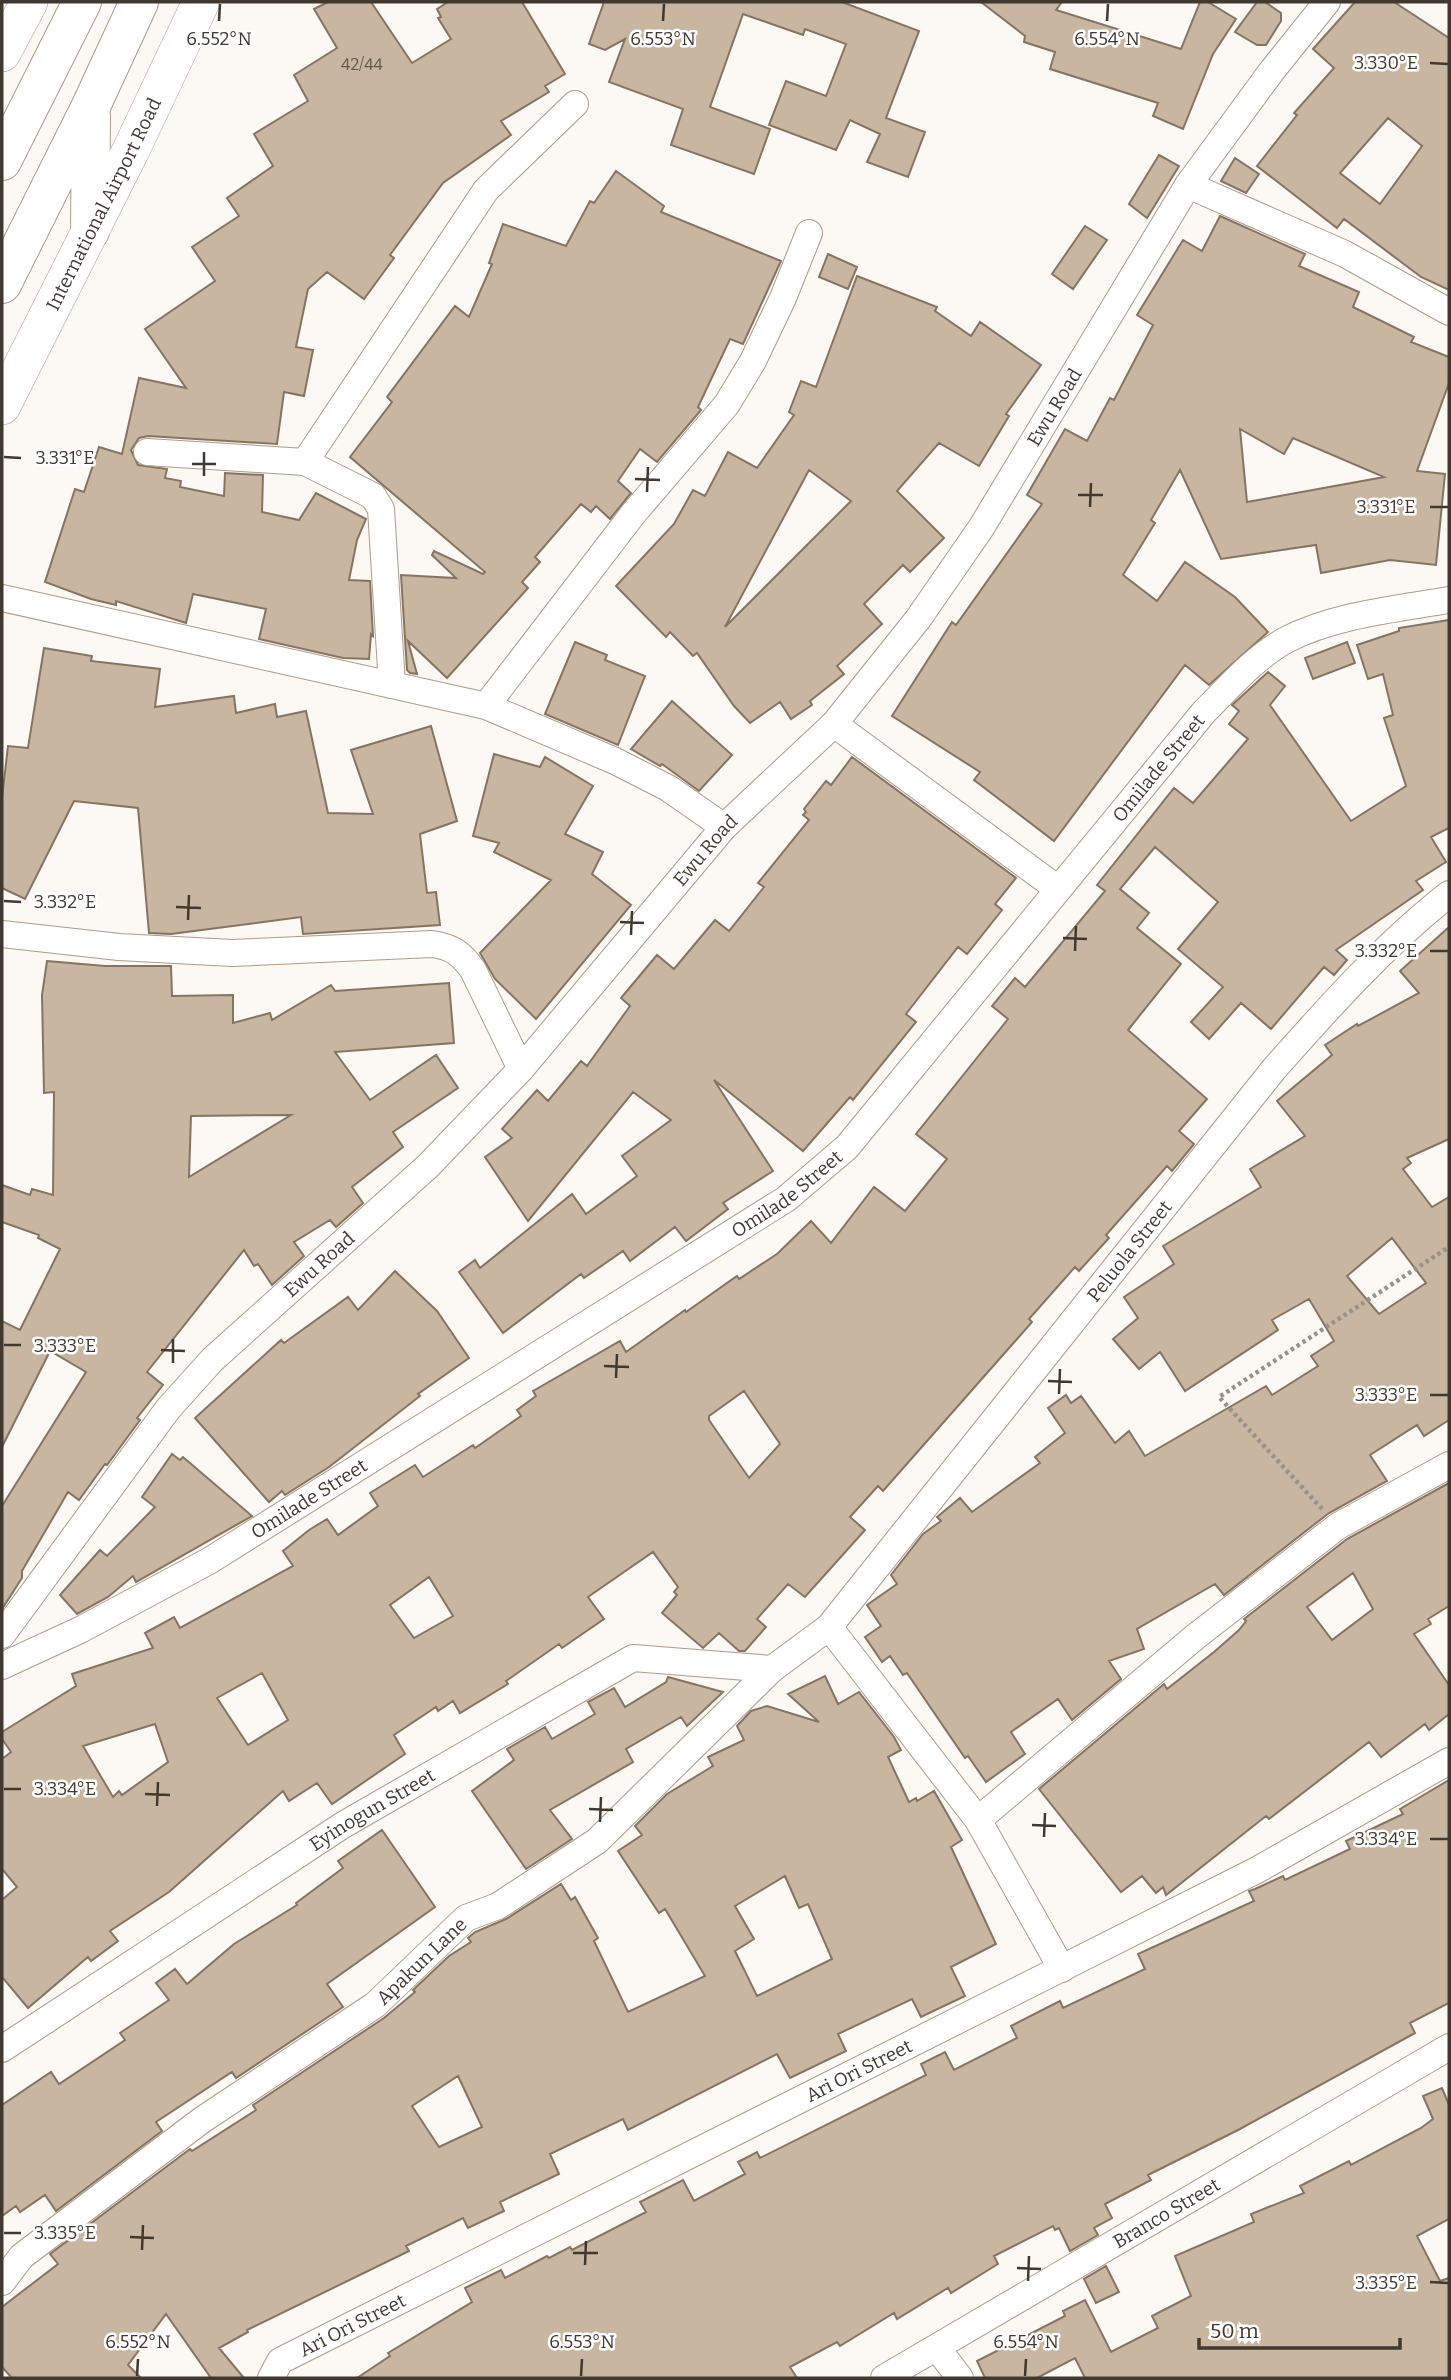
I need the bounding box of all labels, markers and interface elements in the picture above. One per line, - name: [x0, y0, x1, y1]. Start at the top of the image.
- text: 6.552°N: [186, 28, 252, 50]
- text: 6.553°N: [630, 28, 696, 50]
- text: 6.554°N: [1074, 28, 1140, 50]
- text: 3.330°E: [1354, 52, 1418, 74]
- house number: 42/44: [341, 55, 384, 74]
- street label: International Airport Road: [41, 94, 166, 314]
- street label: Ewu Road: [1022, 364, 1087, 450]
- text: 3.331°E: [35, 447, 95, 469]
- text: 3.331°E: [1356, 496, 1416, 518]
- street label: Omilade Street: [1108, 710, 1210, 827]
- street label: Ewu Road: [669, 810, 742, 891]
- text: 3.332°E: [34, 891, 96, 913]
- text: 3.332°E: [1355, 940, 1417, 962]
- street label: Omilade Street: [727, 1145, 847, 1242]
- street label: Peluola Street: [1082, 1196, 1177, 1306]
- street label: Ewu Road: [279, 1227, 359, 1302]
- text: 3.333°E: [34, 1335, 96, 1357]
- text: 3.333°E: [1355, 1384, 1417, 1406]
- street label: Omilade Street: [247, 1454, 371, 1544]
- street label: Eyinogun Street: [305, 1764, 439, 1856]
- text: 3.334°E: [34, 1778, 96, 1800]
- text: 3.334°E: [1355, 1828, 1417, 1850]
- street label: Apakun Lane: [372, 1913, 471, 2010]
- street label: Ari Ori Street: [802, 2034, 916, 2107]
- street label: Branco Street: [1109, 2173, 1224, 2253]
- text: 3.335°E: [34, 2222, 96, 2244]
- text: 3.335°E: [1355, 2272, 1417, 2294]
- street label: Ari Ori Street: [295, 2289, 409, 2361]
- scale bar: [1199, 2306, 1400, 2350]
- text: 50 m: [1210, 2318, 1259, 2344]
- text: 6.552°N: [105, 2331, 171, 2353]
- text: 6.553°N: [549, 2331, 615, 2353]
- text: 6.554°N: [993, 2331, 1059, 2353]

